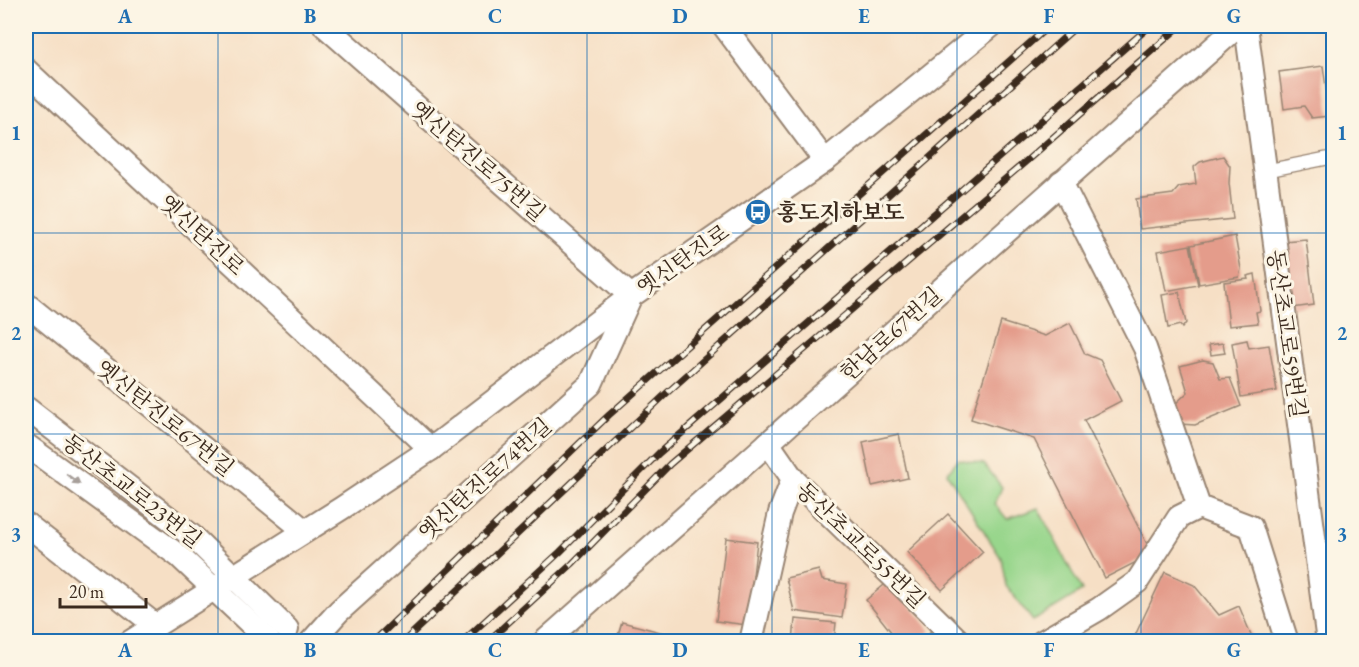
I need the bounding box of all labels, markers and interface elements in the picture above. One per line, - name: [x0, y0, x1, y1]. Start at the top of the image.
- text: A: [117, 3, 133, 29]
- text: B: [304, 3, 316, 29]
- text: C: [488, 3, 502, 29]
- text: D: [672, 3, 688, 29]
- text: E: [858, 3, 870, 29]
- text: F: [1044, 3, 1055, 29]
- text: G: [1227, 3, 1241, 29]
- street label: 옛신탄진로75번길: [404, 94, 552, 228]
- text: 1: [11, 120, 21, 146]
- text: 1: [1337, 120, 1347, 146]
- street label: 옛신탄진로: [153, 188, 251, 282]
- bus stop icon: 홍도지하보도: [743, 197, 773, 227]
- place label: 홍도지하보도: [777, 198, 905, 227]
- street label: 옛신탄진로: [631, 218, 735, 302]
- street label: 동산초교로59번길: [1261, 248, 1313, 420]
- street label: 한남로67번길: [834, 281, 948, 387]
- text: 2: [11, 320, 22, 346]
- text: 2: [1337, 320, 1348, 346]
- street label: 옛신탄진로67번길: [90, 353, 240, 483]
- street label: 옛신탄진로74번길: [412, 411, 558, 547]
- street label: 동산초교로23번길: [56, 427, 208, 555]
- one-way arrow: [64, 473, 80, 485]
- street label: 동산초교로55번길: [790, 476, 932, 614]
- text: 3: [11, 521, 21, 547]
- text: 3: [1337, 521, 1347, 547]
- scale bar: [60, 571, 146, 609]
- text: 20 m: [69, 580, 104, 603]
- text: A: [117, 637, 133, 663]
- text: B: [304, 637, 316, 663]
- text: C: [488, 637, 502, 663]
- text: D: [672, 637, 688, 663]
- text: E: [858, 637, 870, 663]
- text: F: [1044, 637, 1055, 663]
- text: G: [1227, 637, 1241, 663]

